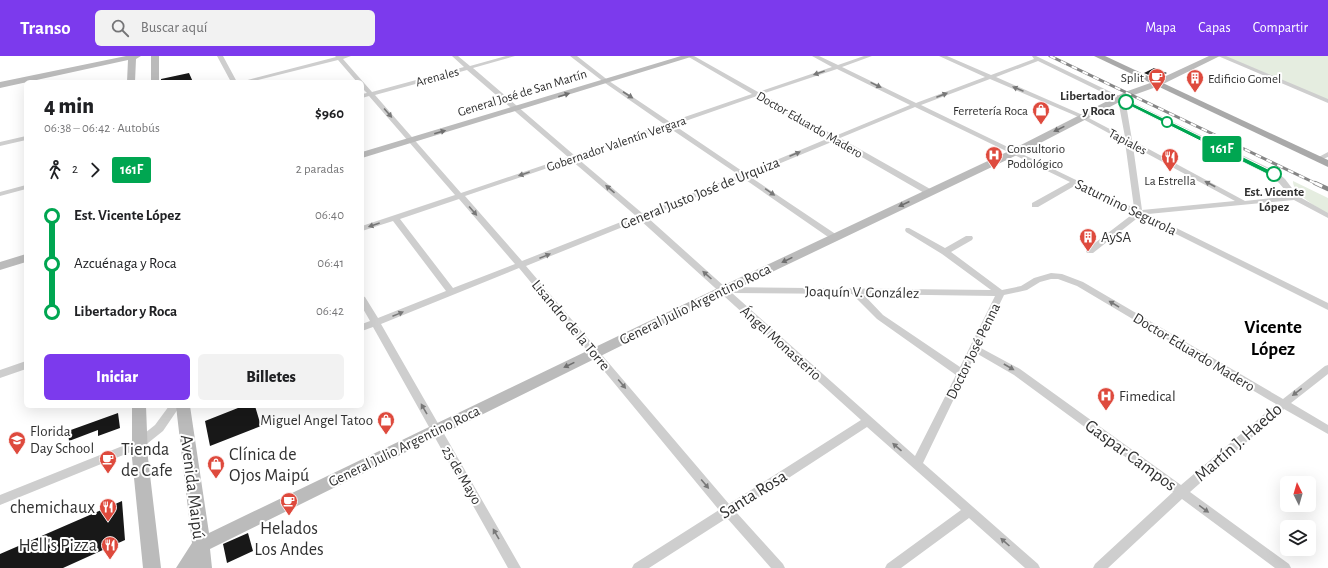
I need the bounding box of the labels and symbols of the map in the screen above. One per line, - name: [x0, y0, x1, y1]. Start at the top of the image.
- street label: Arenales: [414, 65, 461, 89]
- cafe icon: Split: [1147, 67, 1167, 92]
- street label: General José de San Martín: [456, 68, 589, 119]
- building icon: Edificio Gomel: [1185, 68, 1205, 93]
- one-way arrow: [813, 70, 825, 76]
- place label: Split: [1121, 72, 1144, 85]
- place label: Edificio Gomel: [1208, 73, 1281, 86]
- one-way arrow: [870, 82, 881, 89]
- one-way arrow: [1013, 86, 1024, 92]
- street label: Doctor Eduardo Madero: [754, 90, 865, 161]
- place label: Libertador y Roca: [1060, 90, 1115, 118]
- one-way arrow: [622, 91, 633, 99]
- one-way arrow: [936, 91, 948, 97]
- one-way arrow: [558, 92, 570, 98]
- marker: Libertador y Roca: [1118, 94, 1134, 110]
- shop icon: Ferretería Roca: [1031, 100, 1051, 125]
- place label: Ferretería Roca: [953, 105, 1028, 118]
- one-way arrow: [383, 108, 392, 119]
- street label: Gobernador Valentín Vergara: [545, 114, 688, 174]
- unlabelled marker: [1161, 116, 1173, 128]
- one-way arrow: [1053, 126, 1065, 132]
- street label: Tapiales: [1106, 127, 1149, 158]
- one-way arrow: [434, 129, 446, 135]
- line badge: 161F: [1194, 136, 1250, 162]
- place label: Consultorio Podológico: [1007, 143, 1065, 171]
- hospital icon: Consultorio Podológico: [984, 145, 1004, 170]
- restaurant icon: La Estrella: [1160, 147, 1180, 172]
- one-way arrow: [790, 151, 802, 157]
- street label: General Justo José de Urquiza: [619, 155, 782, 232]
- marker: Est. Vicente López: [1266, 166, 1282, 182]
- one-way arrow: [518, 171, 530, 177]
- place label: La Estrella: [1144, 175, 1196, 188]
- street label: Saturnino Segurola: [1073, 176, 1179, 239]
- one-way arrow: [1204, 181, 1216, 188]
- one-way arrow: [605, 184, 615, 193]
- place label: Est. Vicente López: [1244, 186, 1304, 214]
- one-way arrow: [764, 188, 775, 196]
- one-way arrow: [899, 201, 910, 207]
- one-way arrow: [469, 206, 478, 216]
- one-way arrow: [368, 222, 380, 228]
- building icon: AySA: [1078, 227, 1098, 252]
- place label: AySA: [1101, 230, 1132, 245]
- one-way arrow: [540, 252, 552, 258]
- one-way arrow: [781, 257, 793, 263]
- street label: General Julio Argentino Roca: [617, 261, 773, 348]
- one-way arrow: [702, 271, 712, 280]
- street label: Lisandro de la Torre: [529, 277, 613, 373]
- street label: Joaquín V. González: [805, 284, 919, 301]
- one-way arrow: [1108, 300, 1119, 307]
- street label: Doctor José Penna: [944, 301, 1003, 402]
- street label: Ángel Monasterio: [737, 302, 825, 383]
- street label: Doctor Eduardo Madero: [1130, 310, 1257, 395]
- one-way arrow: [393, 311, 405, 317]
- district label: Vicente López: [1244, 318, 1302, 359]
- one-way arrow: [563, 362, 575, 368]
- one-way arrow: [1003, 363, 1014, 370]
- one-way arrow: [617, 379, 626, 390]
- hospital icon: Fimedical: [1096, 386, 1116, 411]
- one-way arrow: [1291, 388, 1302, 397]
- place label: Fimedical: [1119, 389, 1176, 404]
- street label: Martín J. Haedo: [1192, 400, 1286, 485]
- street label: General Julio Argentino Roca: [326, 403, 482, 490]
- one-way arrow: [421, 403, 428, 415]
- shop icon: Miguel Angel Tatoo: [376, 410, 396, 435]
- place label: Miguel Angel Tatoo: [260, 413, 373, 428]
- street label: Gaspar Campos: [1081, 417, 1179, 495]
- place label: Florida Day School: [30, 424, 94, 456]
- school or university icon: Florida Day School: [7, 430, 27, 455]
- street label: Avenida Maipú: [177, 434, 207, 540]
- place label: Tienda de Cafe: [121, 441, 173, 480]
- one-way arrow: [892, 442, 902, 451]
- street label: 25 de Mayo: [439, 443, 484, 507]
- place label: Clínica de Ojos Maipú: [229, 446, 309, 485]
- cafe icon: Tienda de Cafe: [98, 449, 118, 474]
- shop icon: Clínica de Ojos Maipú: [206, 454, 226, 479]
- street label: Santa Rosa: [717, 467, 790, 523]
- north arrow: [1280, 476, 1316, 512]
- one-way arrow: [701, 479, 710, 489]
- cafe icon: Helados Los Andes: [279, 491, 299, 516]
- restaurant icon: chemichaux: [98, 497, 118, 522]
- place label: chemichaux: [10, 499, 95, 517]
- one-way arrow: [1199, 505, 1210, 513]
- place label: Helados Los Andes: [254, 520, 324, 559]
- one-way arrow: [492, 528, 499, 540]
- restaurant icon: Hell's Pizza: [100, 535, 120, 560]
- place label: Hell's Pizza: [18, 537, 97, 555]
- one-way arrow: [1000, 537, 1010, 547]

